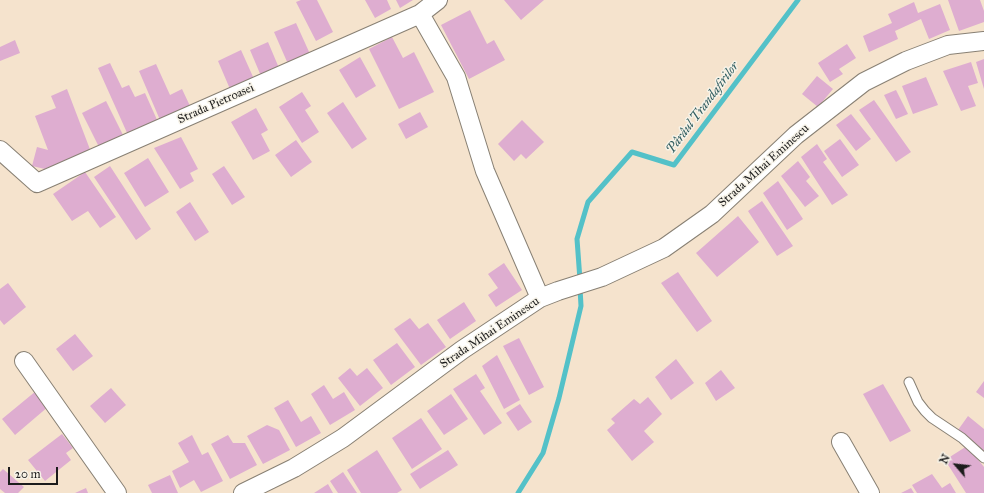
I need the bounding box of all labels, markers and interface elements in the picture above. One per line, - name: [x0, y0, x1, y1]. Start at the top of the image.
- water label: Pârâul Trandafirilor: [663, 59, 743, 157]
- street label: Strada Pietroasei: [176, 81, 256, 127]
- street label: Strada Mihai Eminescu: [716, 122, 812, 210]
- street label: Strada Mihai Eminescu: [437, 294, 543, 372]
- north arrow: [936, 445, 976, 485]
- text: N: [937, 452, 953, 466]
- scale bar: [10, 459, 60, 485]
- text: 20 m: [15, 467, 41, 481]

